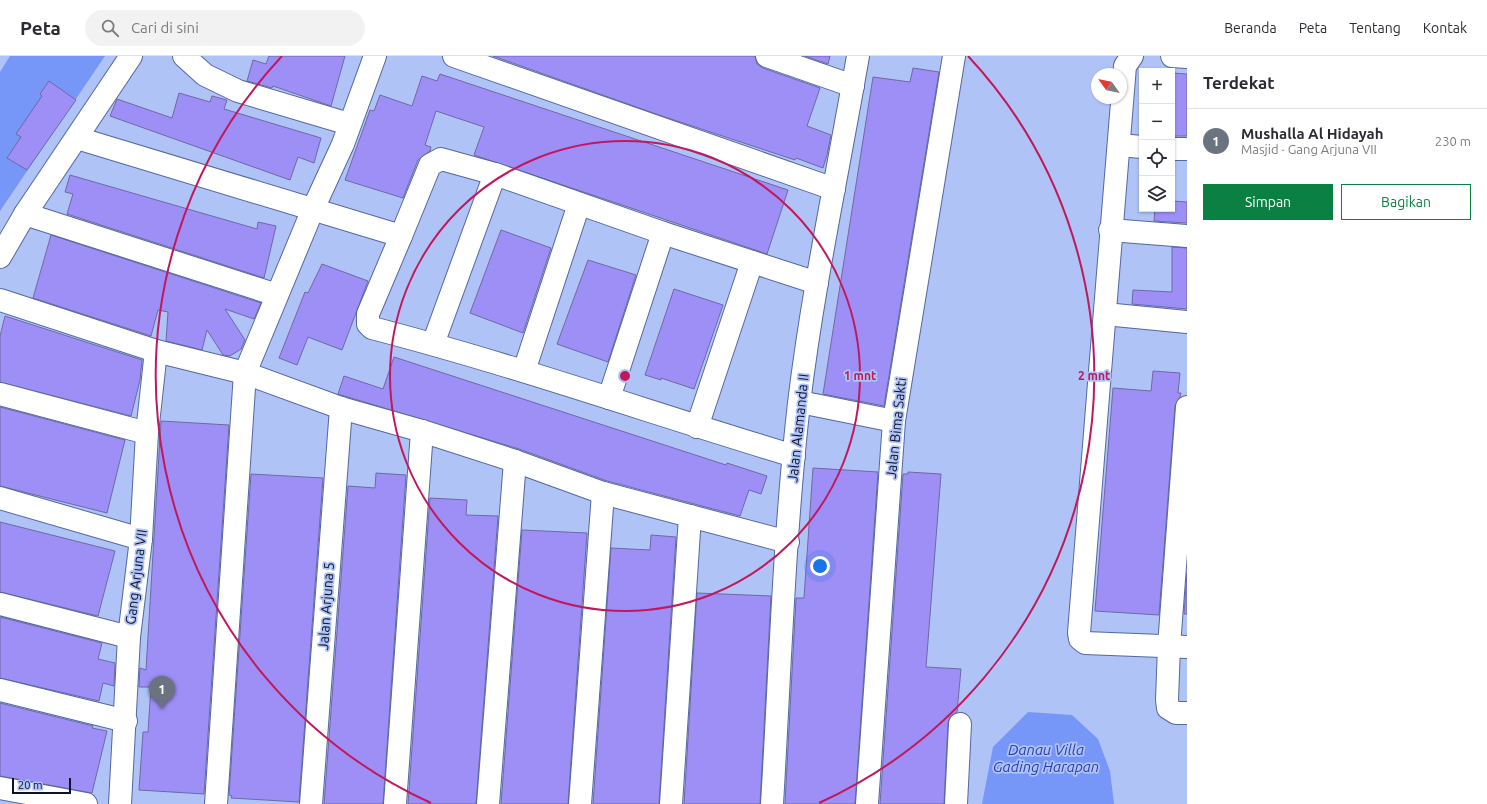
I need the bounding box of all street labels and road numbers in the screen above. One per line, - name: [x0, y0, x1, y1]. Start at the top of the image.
- street label: Jalan Alamanda II: [784, 373, 812, 483]
- street label: Jalan Bima Sakti: [883, 377, 909, 479]
- street label: Gang Arjuna VII: [122, 528, 150, 626]
- street label: Jalan Arjuna 5: [315, 561, 337, 651]

